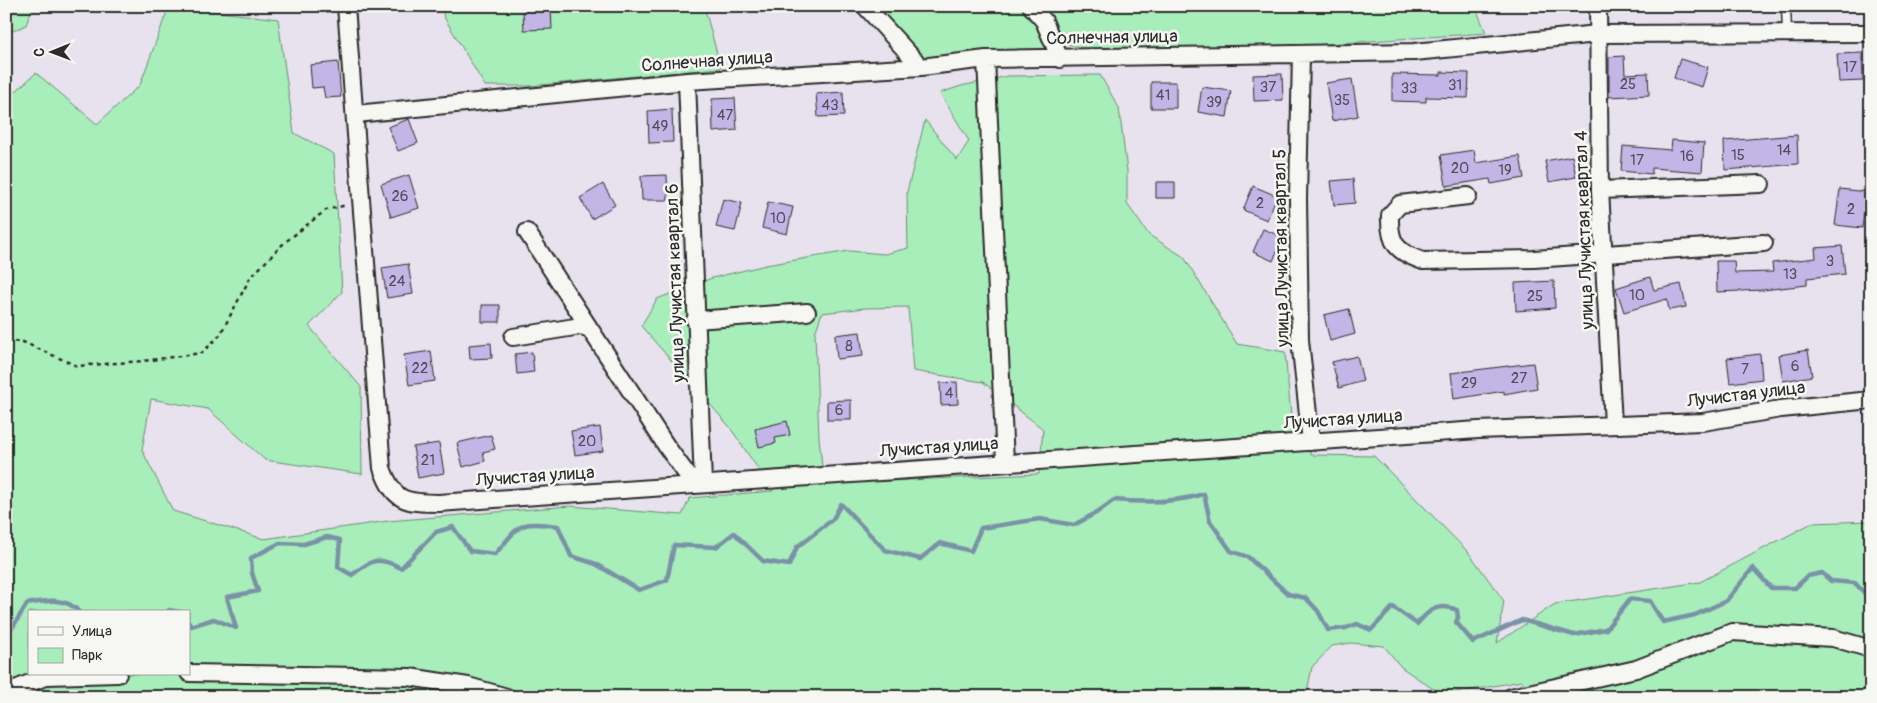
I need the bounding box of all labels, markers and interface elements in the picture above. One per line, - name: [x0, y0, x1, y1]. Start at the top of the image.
- street label: Солнечная улица: [1046, 25, 1178, 50]
- north arrow: [28, 28, 78, 78]
- street label: Солнечная улица: [641, 45, 774, 78]
- text: С: [31, 47, 48, 57]
- house number: 17: [1843, 58, 1857, 77]
- house number: 25: [1620, 75, 1636, 94]
- house number: 31: [1448, 76, 1462, 95]
- house number: 37: [1260, 78, 1276, 97]
- house number: 33: [1401, 79, 1417, 98]
- house number: 41: [1156, 86, 1170, 105]
- house number: 35: [1334, 91, 1350, 110]
- house number: 39: [1206, 93, 1222, 112]
- house number: 43: [821, 96, 839, 115]
- house number: 47: [717, 106, 733, 125]
- house number: 49: [652, 117, 668, 136]
- street label: улица Лучистая квартал 4: [1570, 130, 1600, 331]
- house number: 14: [1777, 141, 1792, 160]
- house number: 15: [1731, 146, 1745, 165]
- house number: 16: [1680, 147, 1694, 166]
- street label: улица Лучистая квартал 5: [1268, 149, 1295, 348]
- house number: 17: [1630, 151, 1644, 170]
- house number: 20: [1451, 159, 1469, 178]
- house number: 19: [1498, 161, 1512, 180]
- street label: улица Лучистая квартал 6: [661, 183, 691, 384]
- house number: 26: [391, 187, 409, 206]
- house number: 2: [1256, 194, 1264, 213]
- house number: 2: [1847, 200, 1855, 219]
- house number: 10: [770, 209, 786, 228]
- house number: 3: [1826, 252, 1834, 271]
- house number: 13: [1783, 265, 1797, 284]
- house number: 24: [388, 272, 406, 291]
- house number: 10: [1629, 286, 1645, 305]
- house number: 25: [1527, 287, 1543, 306]
- house number: 8: [845, 337, 853, 356]
- house number: 6: [1791, 357, 1799, 376]
- house number: 22: [412, 359, 428, 378]
- house number: 7: [1741, 360, 1749, 379]
- house number: 27: [1511, 369, 1527, 388]
- house number: 29: [1461, 374, 1477, 393]
- street label: Лучистая улица: [1685, 376, 1806, 413]
- house number: 4: [945, 384, 954, 403]
- house number: 6: [835, 401, 843, 420]
- street label: Лучистая улица: [1282, 404, 1403, 435]
- house number: 20: [578, 432, 596, 451]
- street label: Лучистая улица: [878, 432, 999, 463]
- house number: 21: [421, 451, 435, 470]
- street label: Лучистая улица: [474, 461, 595, 492]
- legend: [28, 610, 190, 676]
- text: Улица: [72, 622, 112, 641]
- text: Парк: [72, 646, 103, 665]

